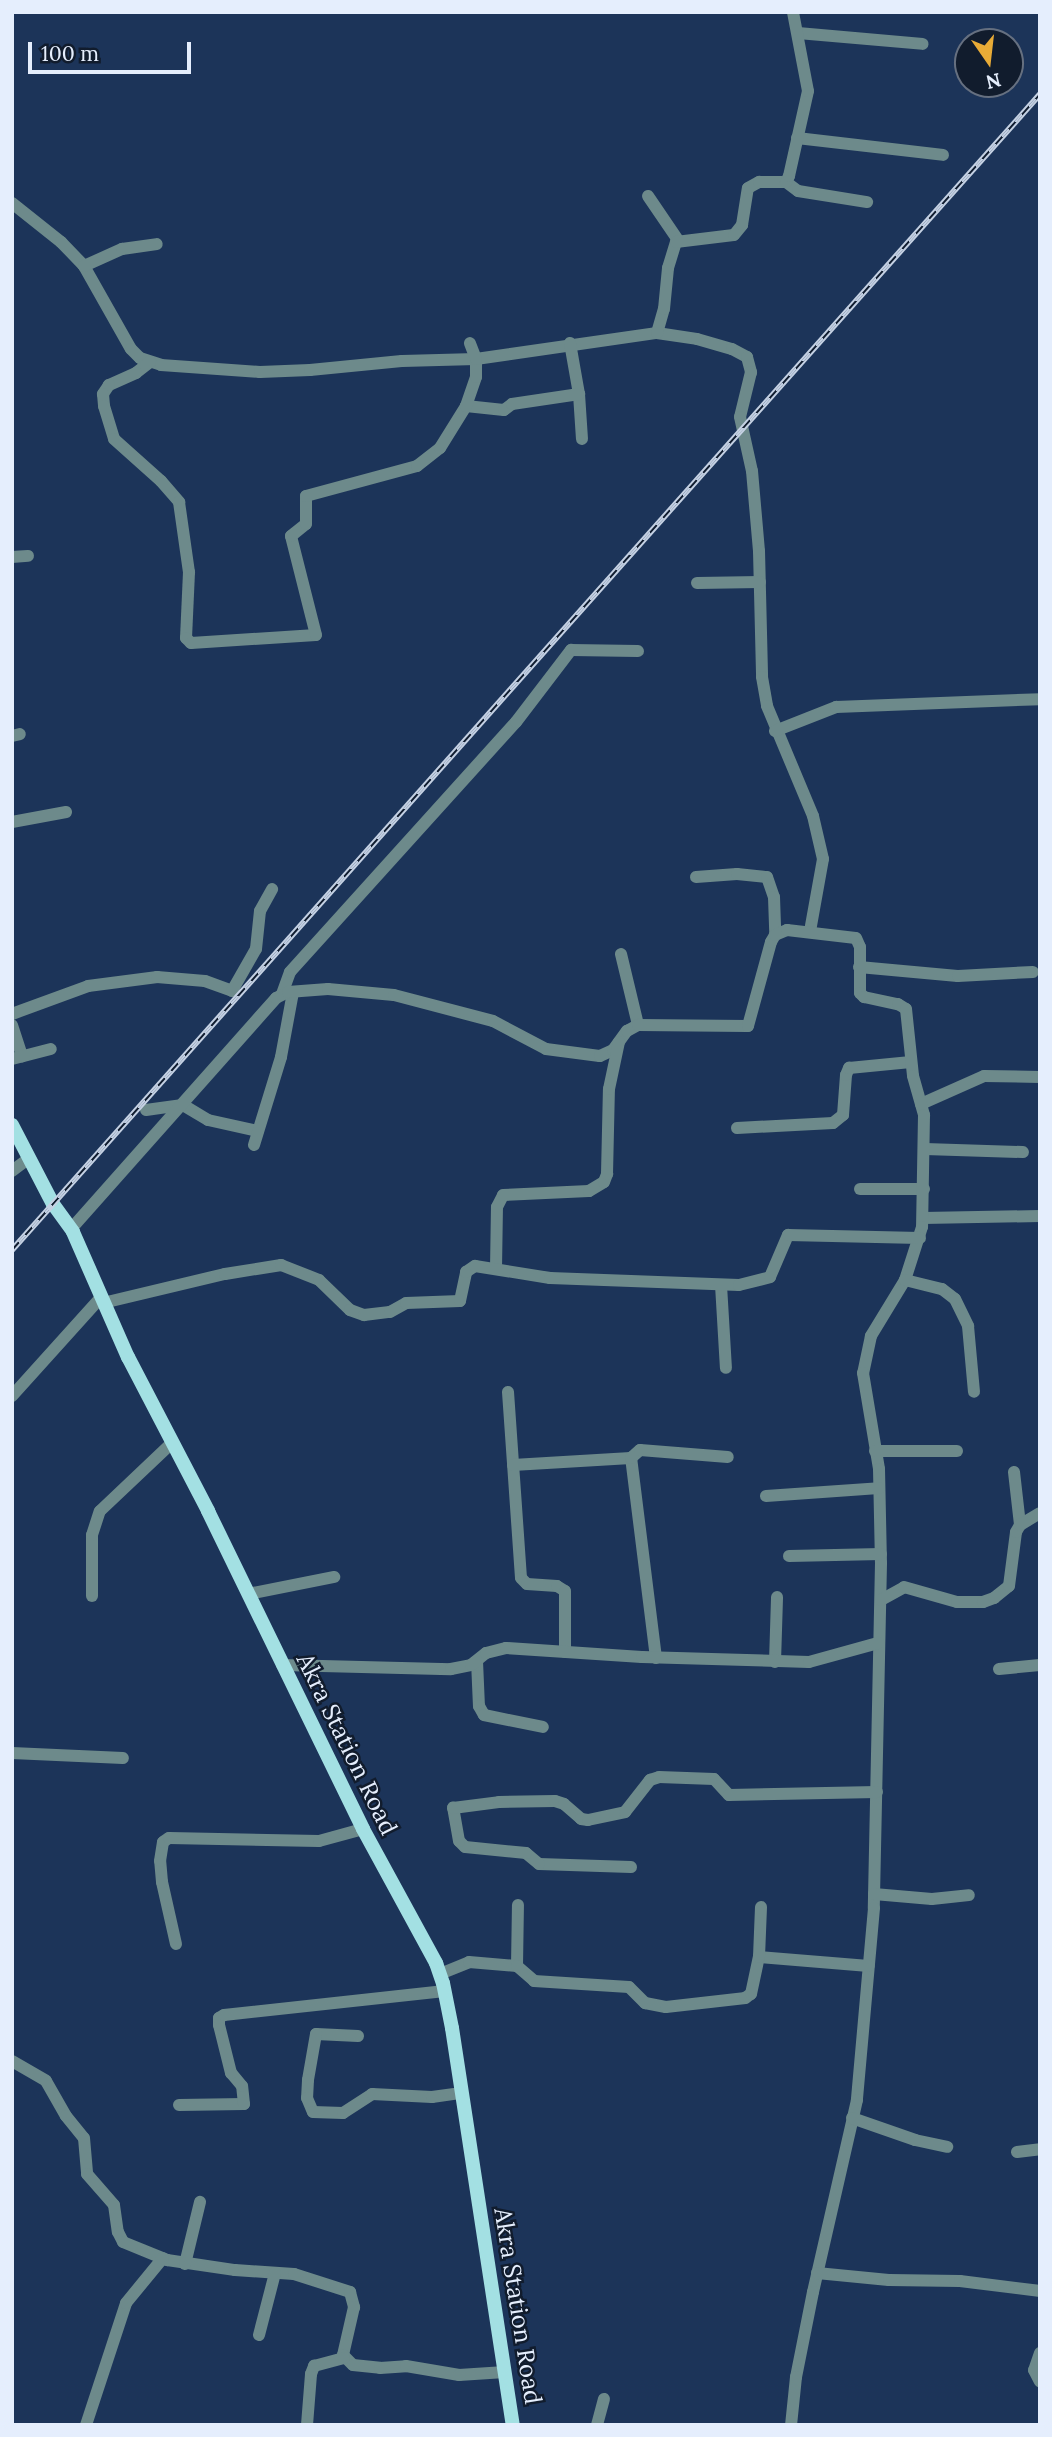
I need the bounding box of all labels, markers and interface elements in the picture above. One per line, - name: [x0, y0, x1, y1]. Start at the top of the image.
- scale bar: [32, 28, 194, 72]
- north arrow: [954, 28, 1024, 98]
- text: 100 m: [41, 40, 99, 67]
- text: N: [984, 68, 1004, 95]
- street label: Akra Station Road: [291, 1648, 403, 1840]
- street label: Akra Station Road: [488, 2206, 548, 2406]

